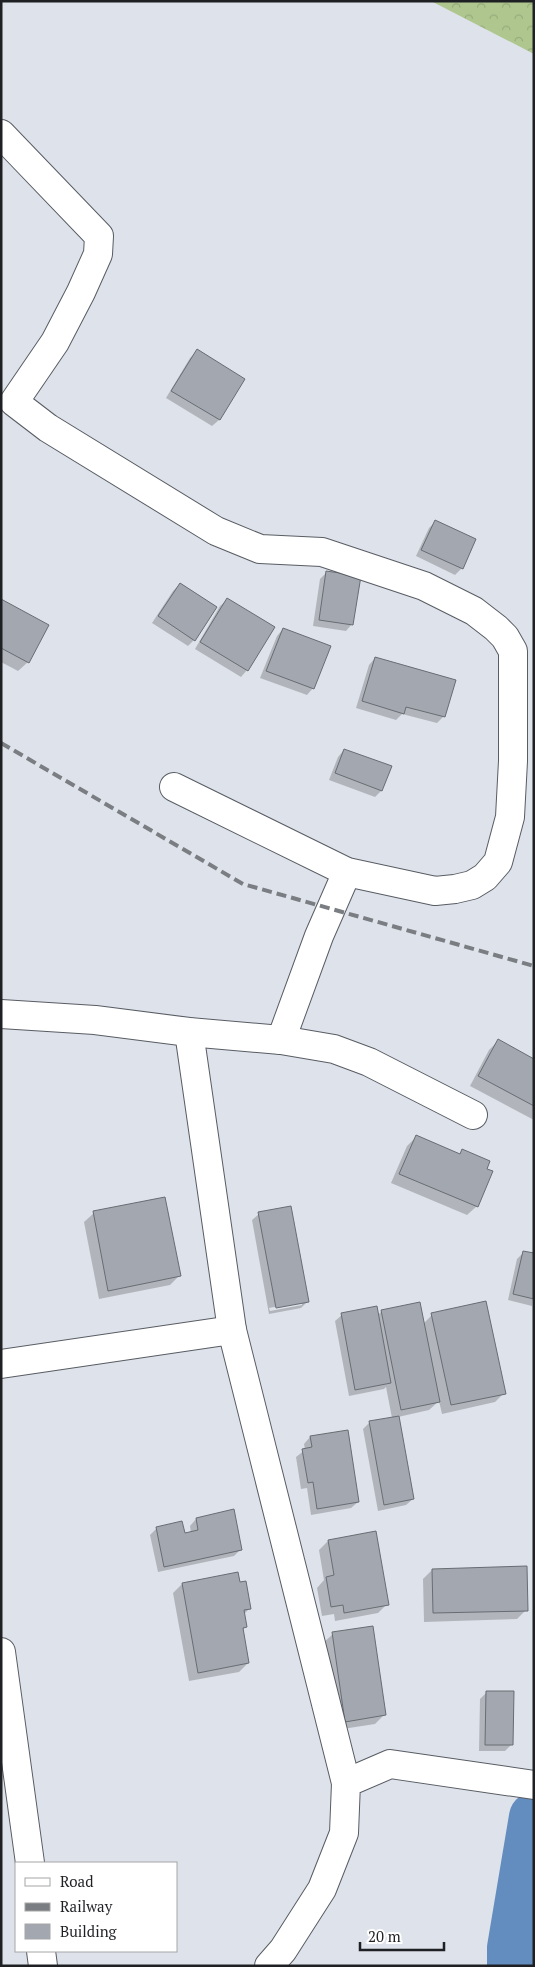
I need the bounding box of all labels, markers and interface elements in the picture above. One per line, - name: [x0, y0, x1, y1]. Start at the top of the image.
- legend: [15, 1862, 178, 1952]
- text: Road: [60, 1871, 93, 1891]
- text: Railway: [60, 1896, 113, 1916]
- scale bar: [360, 1920, 444, 1952]
- text: Building: [60, 1921, 118, 1941]
- text: 20 m: [368, 1926, 401, 1946]

